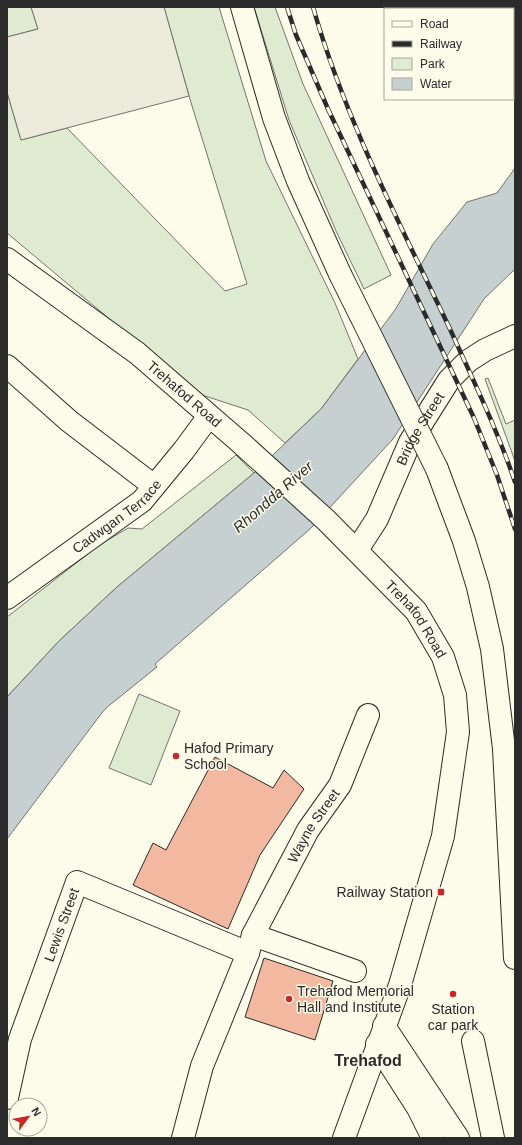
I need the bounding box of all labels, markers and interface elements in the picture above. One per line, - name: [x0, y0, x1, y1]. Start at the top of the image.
- legend: [384, 8, 514, 100]
- text: Road: [420, 17, 449, 31]
- text: Railway: [420, 37, 462, 51]
- text: Park: [420, 57, 446, 71]
- text: Water: [420, 77, 452, 91]
- street label: Trehafod Road: [144, 357, 225, 430]
- street label: Bridge Street: [393, 389, 447, 468]
- water label: Rhondda River: [229, 457, 317, 536]
- street label: Cadwgan Terrace: [69, 476, 165, 557]
- street label: Trehafod Road: [382, 577, 450, 661]
- place label: Hafod Primary School: [184, 740, 273, 772]
- marker: Hafod Primary School: [171, 751, 181, 761]
- street label: Wayne Street: [284, 786, 343, 865]
- place label: Railway Station: [337, 884, 433, 900]
- street label: Lewis Street: [41, 886, 82, 964]
- marker: Railway Station: [436, 887, 446, 897]
- place label: Trehafod Memorial Hall and Institute: [297, 983, 414, 1015]
- marker: Station car park: [448, 989, 458, 999]
- marker: Trehafod Memorial Hall and Institute: [284, 994, 294, 1004]
- place label: Station car park: [428, 1001, 479, 1033]
- district label: Trehafod: [334, 1052, 402, 1069]
- north arrow: [8, 1097, 48, 1137]
- text: N: [29, 1105, 44, 1118]

